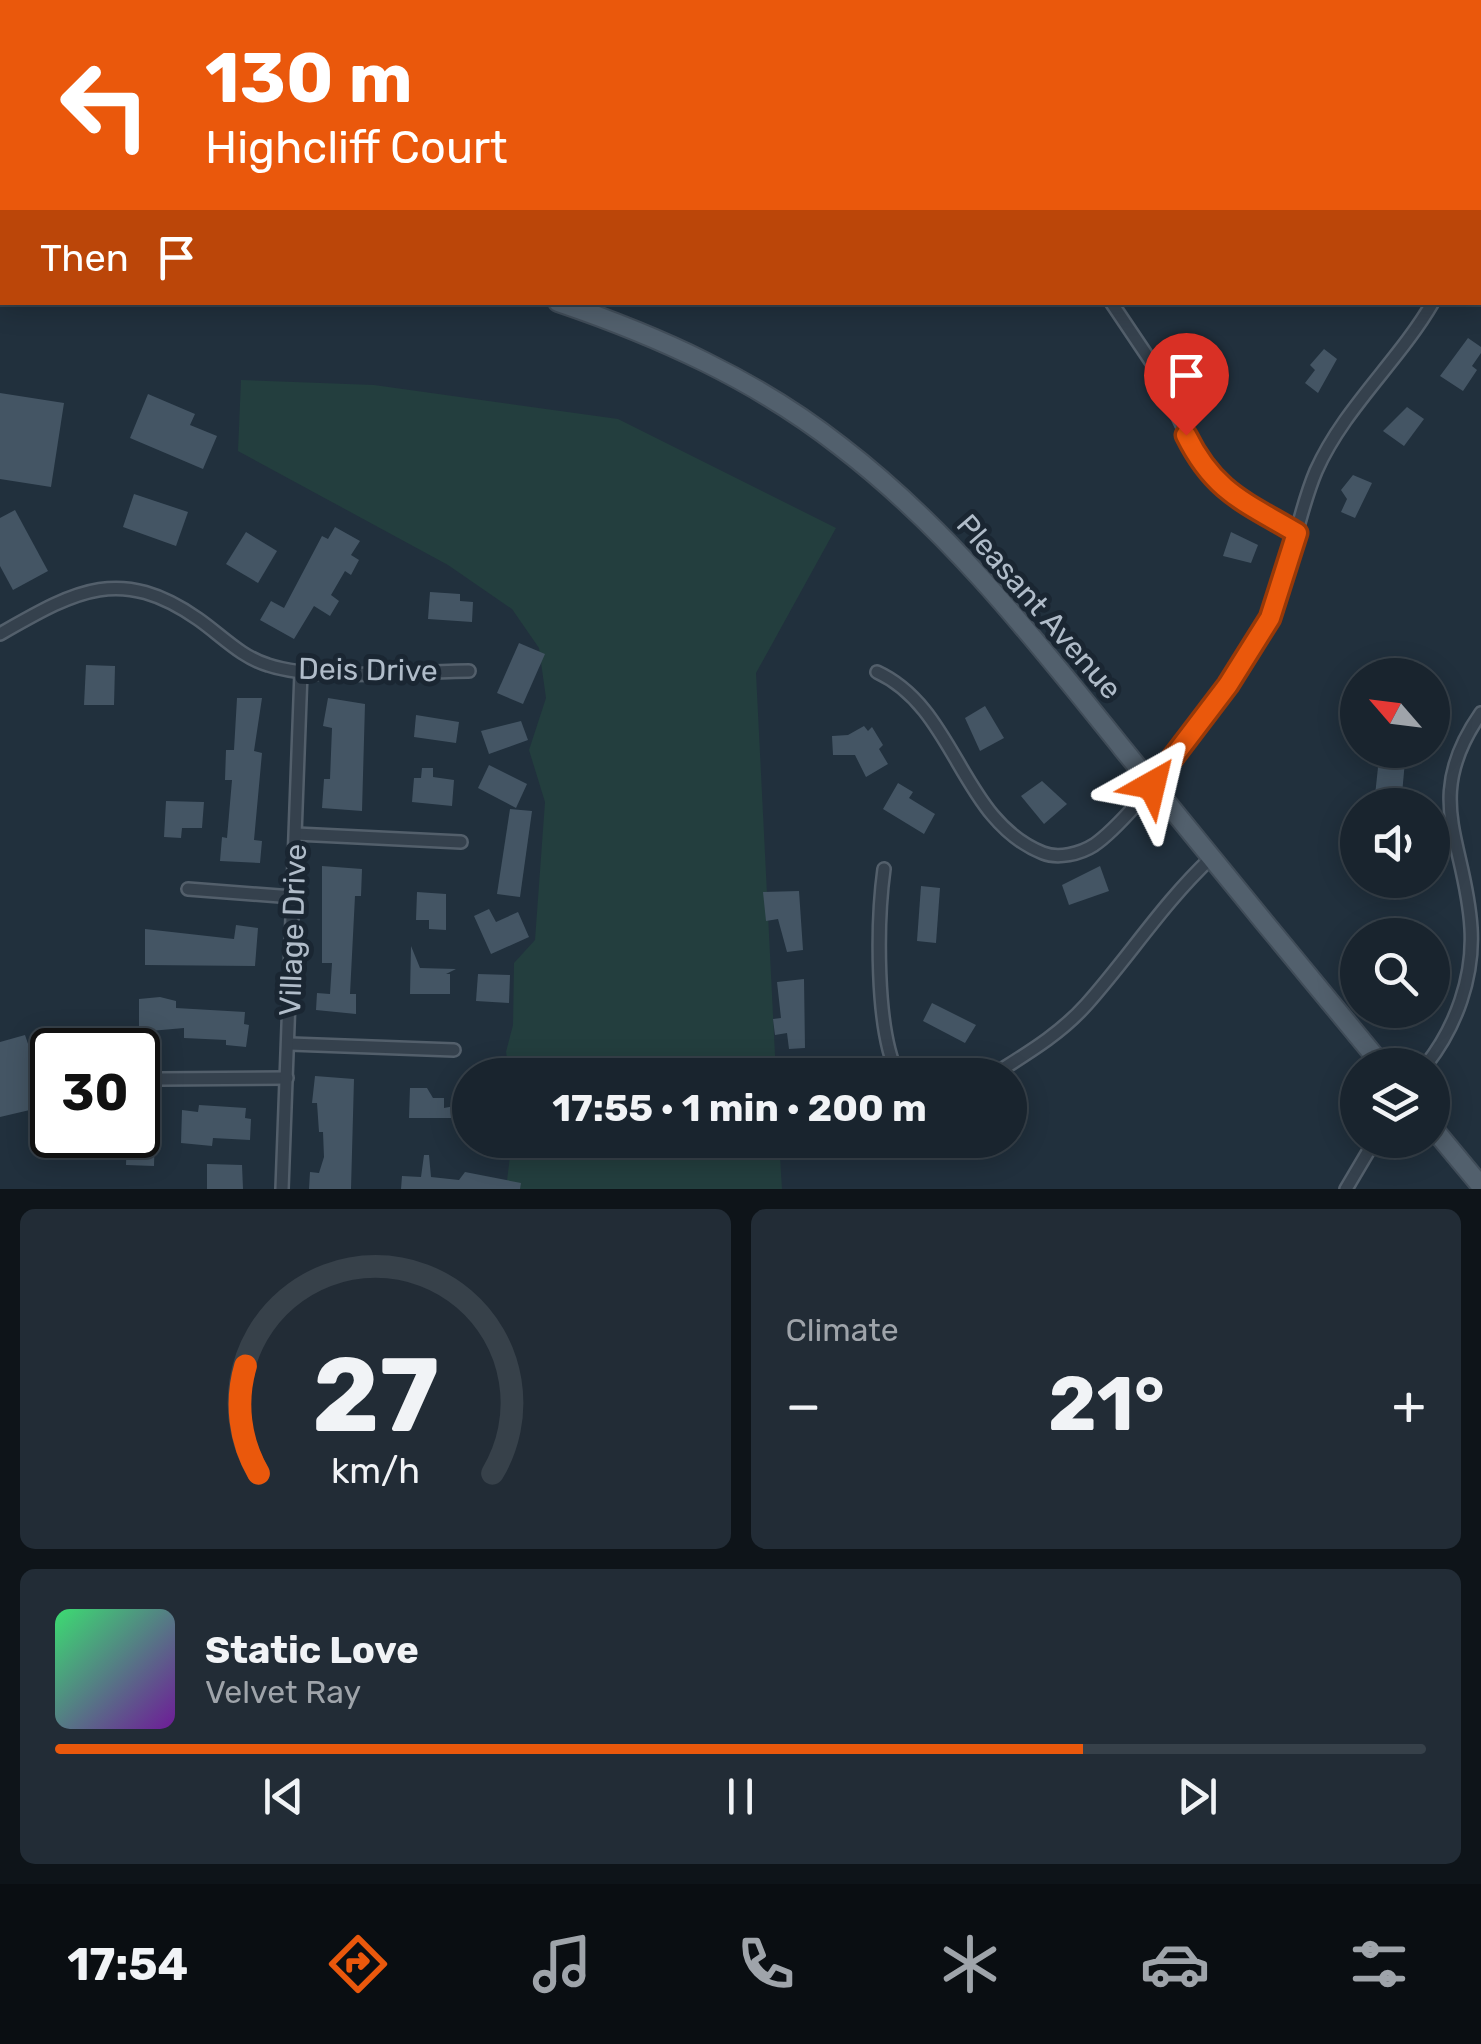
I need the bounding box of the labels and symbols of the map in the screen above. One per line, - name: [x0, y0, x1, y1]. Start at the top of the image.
- pin: [1144, 333, 1229, 436]
- street label: Pleasant Avenue: [949, 507, 1129, 707]
- street label: Deis Drive: [298, 651, 438, 689]
- north arrow: [1340, 658, 1450, 768]
- position arrow: [1100, 733, 1204, 837]
- street label: Village Drive: [272, 843, 314, 1017]
- speed limit sign: 30: [30, 1028, 160, 1158]

